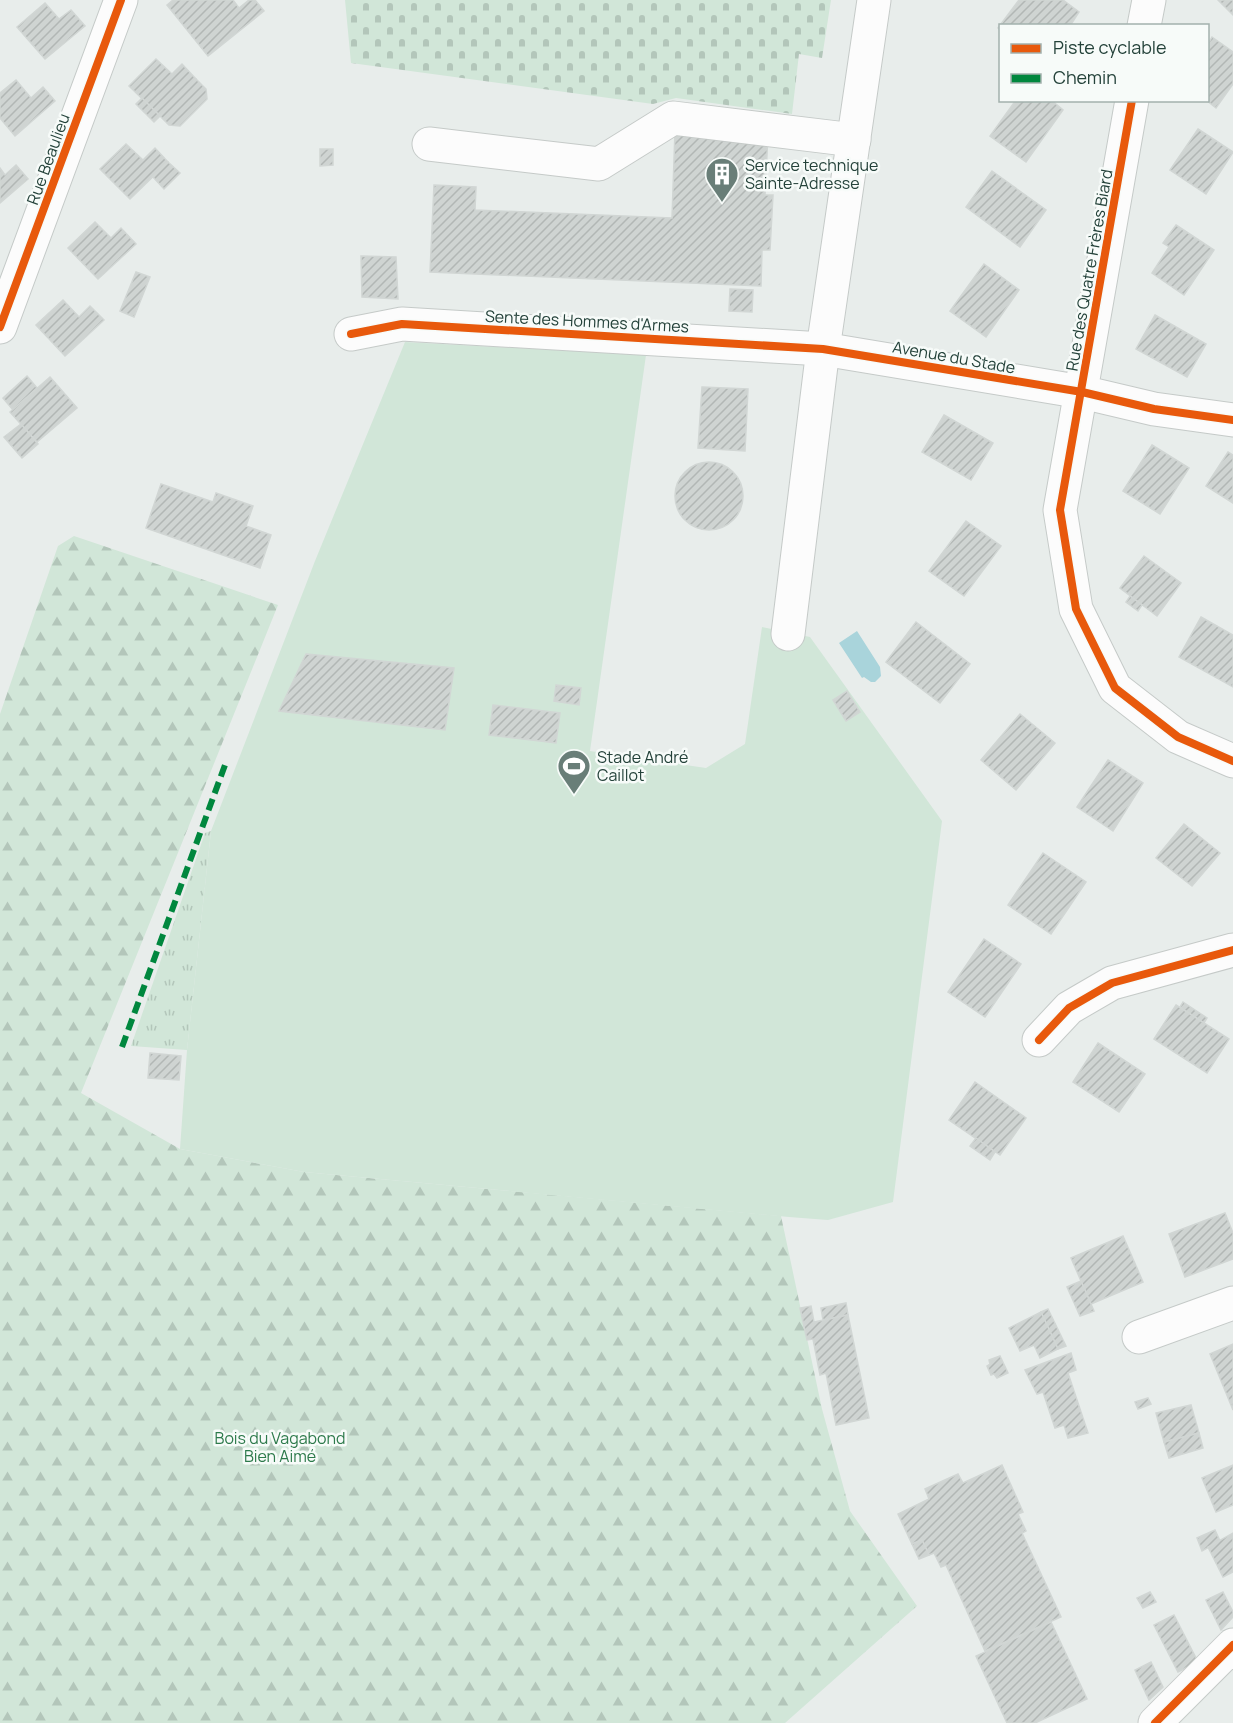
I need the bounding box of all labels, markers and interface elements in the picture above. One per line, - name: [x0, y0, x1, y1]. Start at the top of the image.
- legend: [999, 24, 1209, 102]
- text: Piste cyclable: [1053, 35, 1167, 59]
- text: Chemin: [1053, 65, 1117, 89]
- street label: Rue Beaulieu: [21, 110, 75, 208]
- place label: Service technique Sainte-Adresse: [745, 154, 878, 194]
- building icon: Service technique Sainte-Adresse: [704, 156, 740, 203]
- street label: Rue des Quatre Frères Biard: [1060, 167, 1118, 373]
- street label: Sente des Hommes d'Armes: [484, 305, 690, 337]
- street label: Avenue du Stade: [891, 335, 1017, 379]
- place label: Stade André Caillot: [597, 746, 688, 786]
- sports icon: Stade André Caillot: [556, 748, 592, 795]
- park label: Bois du Vagabond Bien Aimé: [215, 1427, 345, 1467]

